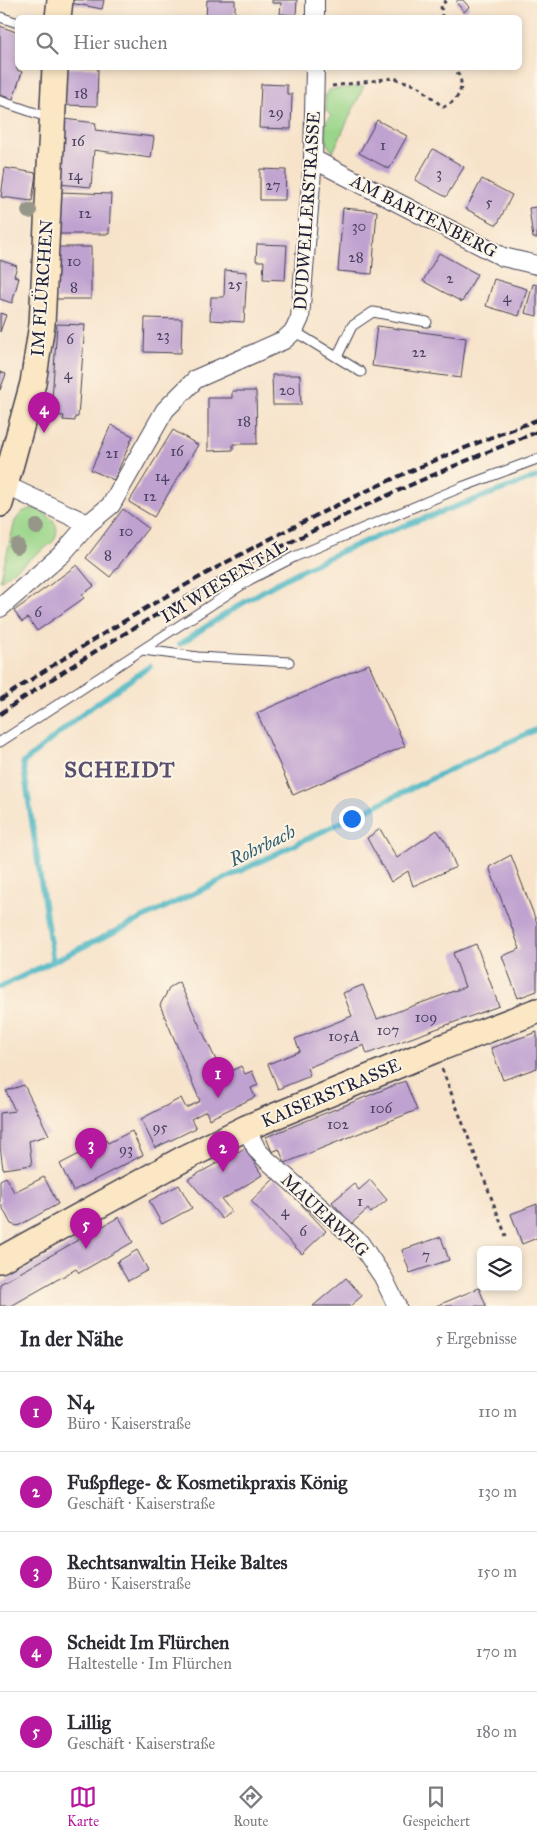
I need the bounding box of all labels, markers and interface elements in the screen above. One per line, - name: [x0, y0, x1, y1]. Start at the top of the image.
- search box: [15, 15, 522, 70]
- icon: search: [33, 29, 61, 57]
- text: Hier suchen: [73, 31, 167, 54]
- house number: 18: [74, 84, 88, 102]
- house number: 29: [268, 103, 284, 121]
- street label: DUDWEILERSTRASSE: [289, 110, 325, 311]
- house number: 16: [71, 132, 86, 150]
- house number: 1: [380, 136, 386, 154]
- house number: 3: [436, 164, 442, 182]
- house number: 14: [68, 166, 83, 184]
- street label: AM BARTENBERG: [346, 169, 501, 262]
- house number: 27: [266, 176, 281, 194]
- house number: 5: [486, 193, 493, 211]
- house number: 12: [78, 204, 92, 222]
- house number: 30: [352, 217, 366, 235]
- street label: IM FLÜRCHEN: [25, 219, 58, 357]
- house number: 28: [348, 248, 364, 266]
- house number: 10: [67, 252, 81, 270]
- house number: 2: [446, 269, 454, 287]
- house number: 25: [228, 275, 242, 293]
- house number: 8: [70, 278, 78, 296]
- house number: 4: [503, 288, 512, 306]
- house number: 23: [156, 326, 170, 344]
- house number: 6: [66, 330, 75, 348]
- house number: 22: [412, 343, 427, 361]
- house number: 4: [64, 365, 73, 383]
- house number: 20: [279, 381, 295, 399]
- pin: 4: [28, 392, 60, 433]
- house number: 18: [237, 412, 251, 430]
- house number: 16: [170, 442, 185, 460]
- house number: 21: [105, 444, 119, 462]
- house number: 14: [155, 467, 170, 485]
- house number: 12: [143, 487, 157, 505]
- house number: 10: [119, 522, 133, 540]
- street label: IM WIESENTAL: [157, 534, 292, 627]
- house number: 8: [104, 546, 112, 564]
- house number: 6: [34, 603, 43, 621]
- district label: SCHEIDT: [64, 756, 176, 783]
- your location: [339, 806, 365, 832]
- water label: Rohrbach: [224, 820, 299, 872]
- house number: 109: [415, 1008, 437, 1026]
- house number: 107: [377, 1021, 399, 1039]
- house number: 105A: [328, 1027, 360, 1045]
- street label: KAISERSTRASSE: [258, 1054, 404, 1132]
- pin: 1: [202, 1057, 234, 1098]
- house number: 106: [370, 1099, 393, 1117]
- house number: 102: [327, 1115, 350, 1133]
- house number: 95: [152, 1118, 168, 1136]
- pin: 3: [75, 1128, 107, 1169]
- pin: 2: [207, 1131, 239, 1172]
- house number: 93: [119, 1140, 133, 1158]
- street label: MAUERWEG: [277, 1169, 373, 1261]
- house number: 1: [357, 1192, 363, 1210]
- house number: 4: [281, 1202, 290, 1220]
- pin: 5: [70, 1208, 102, 1249]
- house number: 6: [299, 1222, 308, 1240]
- house number: 7: [422, 1246, 430, 1264]
- map controls: [477, 1246, 522, 1291]
- button: layers: [477, 1246, 522, 1291]
- text: In der Nähe: [20, 1326, 123, 1352]
- text: 5 Ergebnisse: [435, 1329, 517, 1348]
- text: N4: [67, 1391, 94, 1414]
- text: 1: [33, 1402, 39, 1421]
- text: 110 m: [478, 1402, 517, 1421]
- text: Büro · Kaiserstraße: [67, 1414, 191, 1433]
- text: Fußpflege- & Kosmetikpraxis König: [67, 1471, 347, 1494]
- text: 2: [32, 1482, 40, 1501]
- text: 130 m: [478, 1482, 517, 1501]
- text: Geschäft · Kaiserstraße: [67, 1494, 215, 1513]
- text: Rechtsanwaltin Heike Baltes: [67, 1551, 288, 1574]
- text: 3: [33, 1562, 39, 1581]
- text: 150 m: [477, 1562, 517, 1581]
- text: Büro · Kaiserstraße: [67, 1574, 191, 1593]
- text: Scheidt Im Flürchen: [67, 1631, 229, 1654]
- text: 4: [32, 1642, 40, 1661]
- text: 170 m: [476, 1642, 517, 1661]
- text: Haltestelle · Im Flürchen: [67, 1654, 232, 1673]
- text: Lillig: [67, 1711, 111, 1734]
- text: 5: [32, 1722, 40, 1741]
- text: 180 m: [476, 1722, 517, 1741]
- text: Geschäft · Kaiserstraße: [67, 1734, 215, 1753]
- tab: Karte: [67, 1783, 99, 1830]
- tab: Route: [233, 1783, 268, 1830]
- tab: Gespeichert: [402, 1783, 470, 1830]

